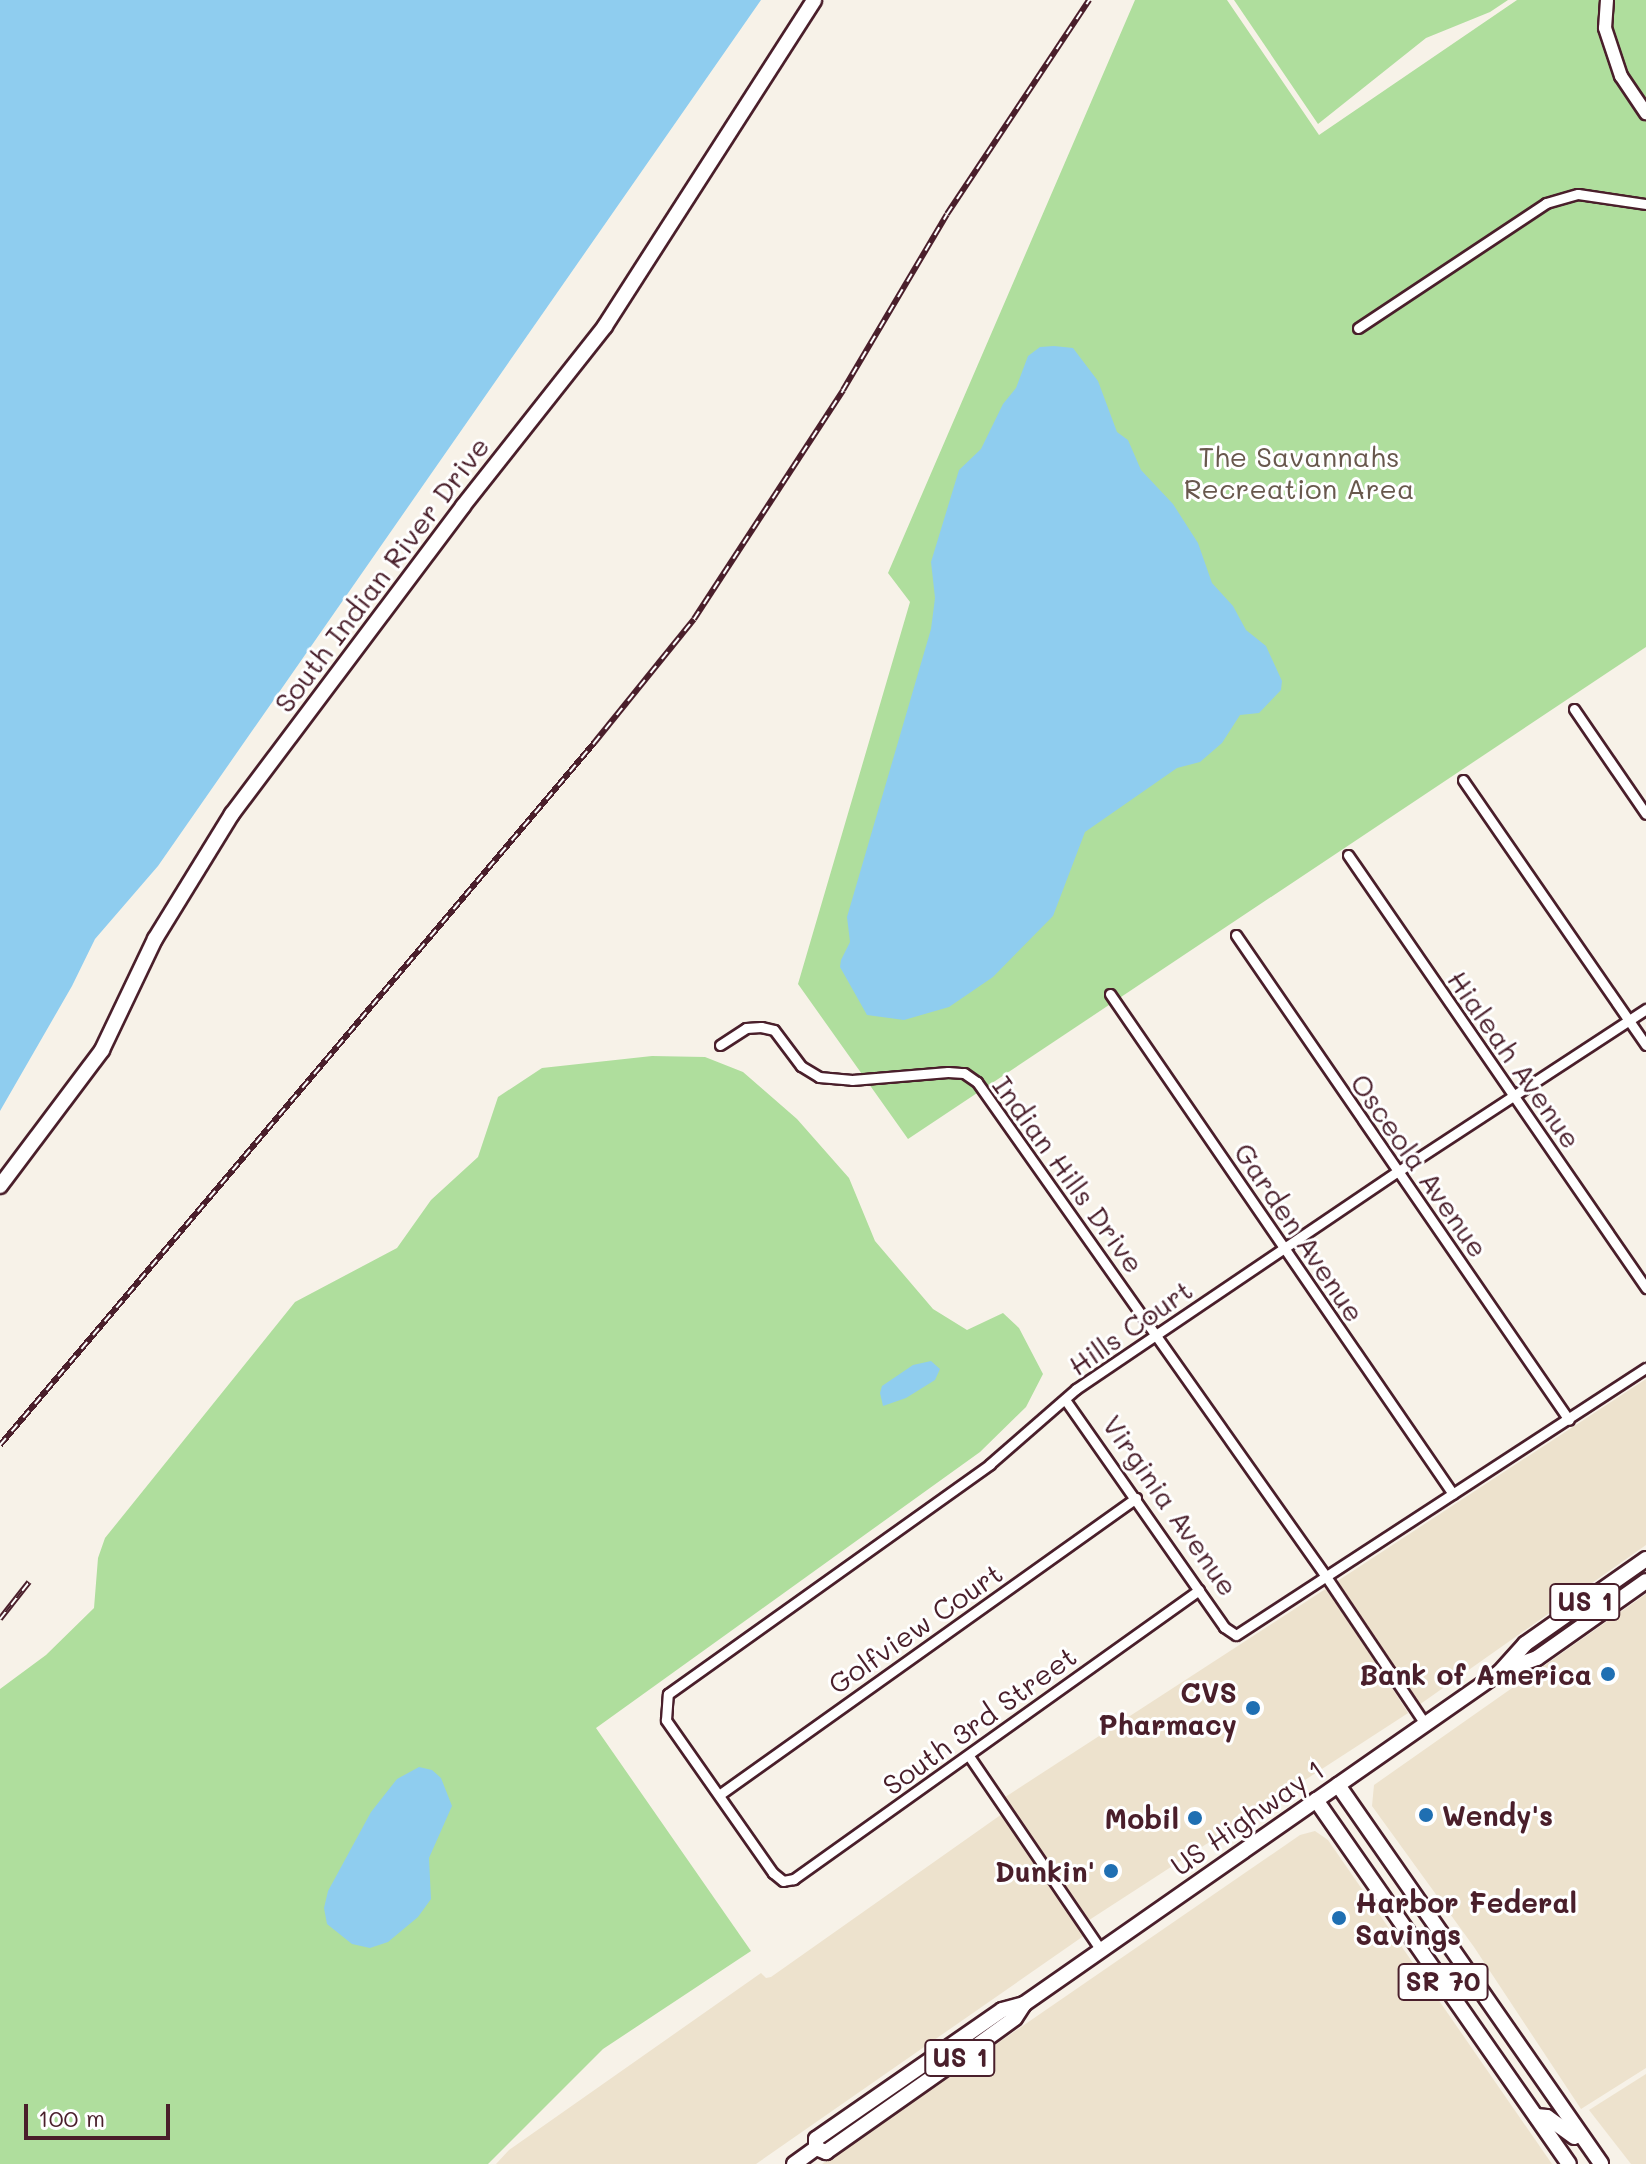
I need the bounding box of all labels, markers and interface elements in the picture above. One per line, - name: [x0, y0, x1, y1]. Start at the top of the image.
- street label: South Indian River Drive: [266, 430, 496, 718]
- park label: The Savannahs Recreation Area: [1184, 439, 1414, 505]
- street label: Hialeah Avenue: [1441, 964, 1589, 1154]
- street label: Osceola Avenue: [1344, 1067, 1496, 1263]
- street label: Indian Hills Drive: [986, 1069, 1152, 1279]
- street label: Garden Avenue: [1228, 1136, 1372, 1328]
- street label: Hills Court: [1062, 1272, 1198, 1382]
- street label: Virginia Avenue: [1096, 1408, 1246, 1602]
- street label: Golfview Court: [821, 1555, 1009, 1701]
- road number: US 1: [1549, 1580, 1621, 1624]
- street label: South 3rd Street: [876, 1639, 1082, 1801]
- place label: Bank of America: [1359, 1657, 1592, 1691]
- marker: Bank of America: [1599, 1665, 1617, 1683]
- place label: CVS Pharmacy: [1098, 1675, 1237, 1741]
- marker: CVS Pharmacy: [1244, 1699, 1262, 1717]
- street label: US Highway 1: [1164, 1752, 1330, 1882]
- place label: Wendy's: [1442, 1798, 1553, 1832]
- place label: Mobil: [1105, 1801, 1179, 1835]
- marker: Wendy's: [1417, 1806, 1435, 1824]
- marker: Mobil: [1186, 1809, 1204, 1827]
- place label: Dunkin': [995, 1854, 1095, 1888]
- marker: Dunkin': [1102, 1862, 1120, 1880]
- place label: Harbor Federal Savings: [1355, 1885, 1577, 1951]
- marker: Harbor Federal Savings: [1330, 1909, 1348, 1927]
- road number: SR 70: [1397, 1960, 1489, 2004]
- road number: US 1: [924, 2036, 996, 2080]
- scale bar: [28, 2088, 174, 2138]
- text: 100 m: [38, 2102, 105, 2133]

